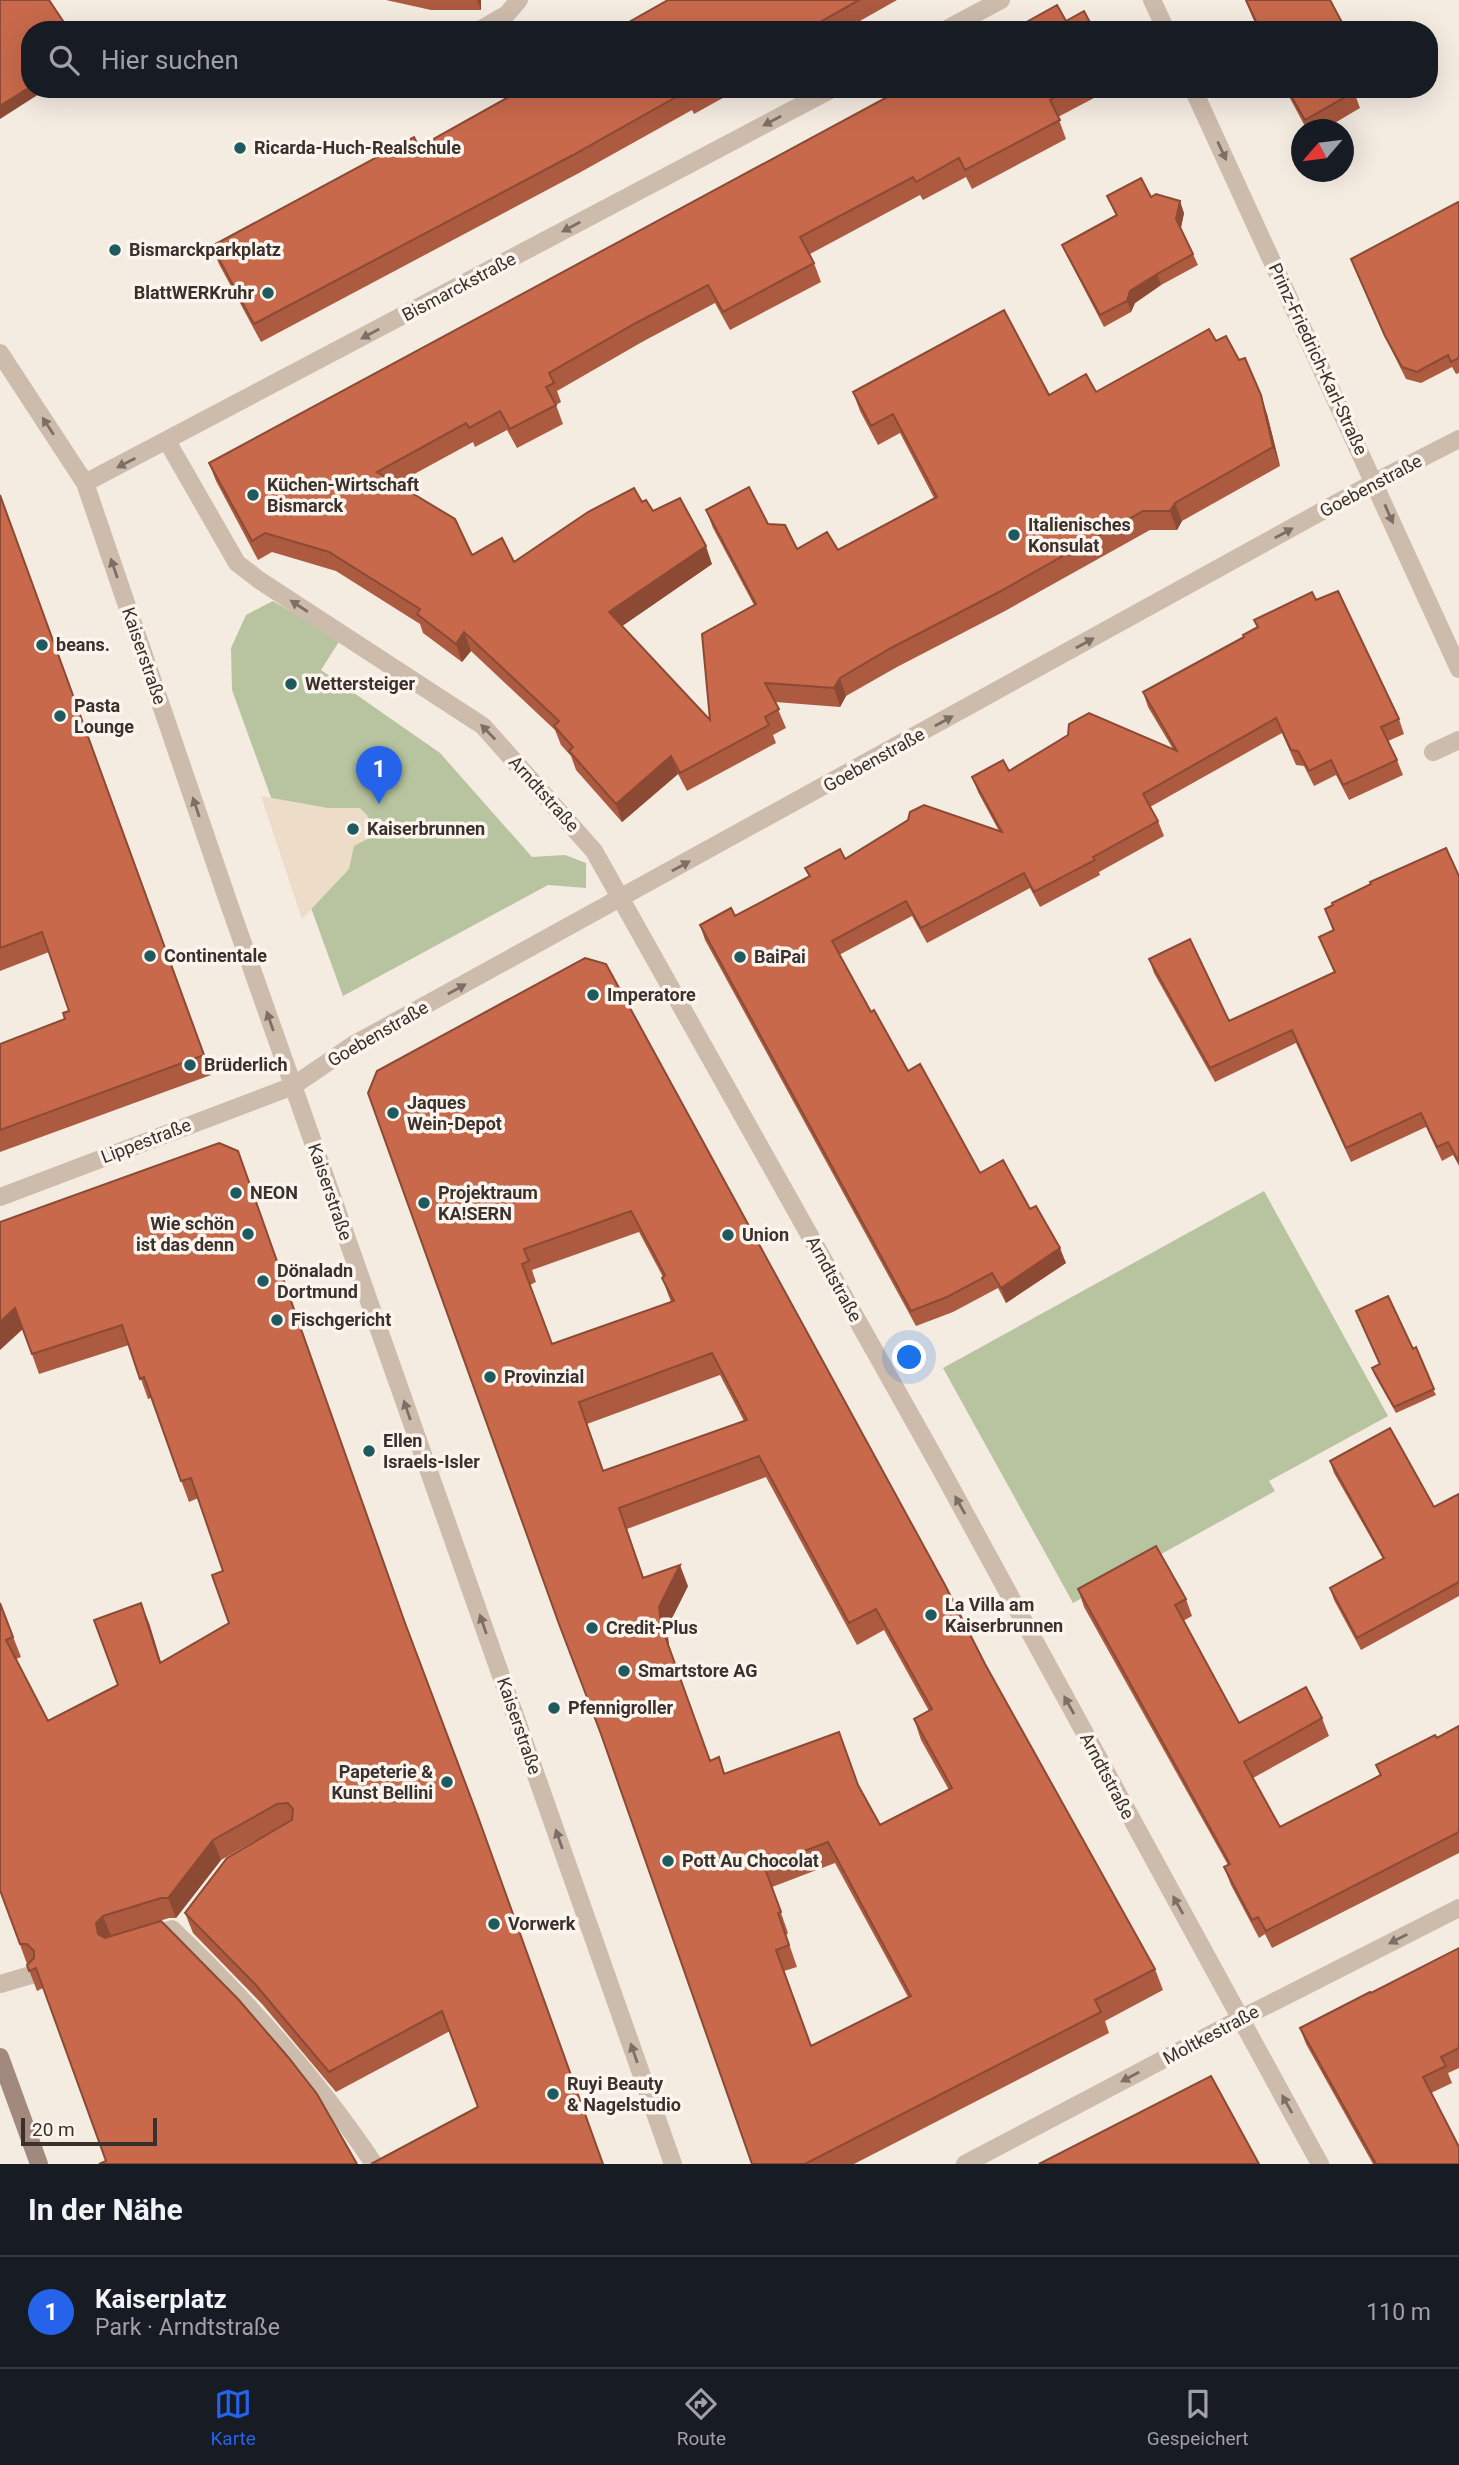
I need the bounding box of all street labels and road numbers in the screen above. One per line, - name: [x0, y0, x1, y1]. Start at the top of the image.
- street label: Bismarckstraße: [398, 248, 519, 325]
- street label: Prinz-Friedrich-Karl-Straße: [1265, 260, 1372, 458]
- street label: Goebenstraße: [1316, 450, 1425, 521]
- street label: Kaiserstraße: [118, 604, 171, 707]
- street label: Goebenstraße: [819, 723, 928, 796]
- street label: Arndtstraße: [505, 751, 584, 836]
- street label: Goebenstraße: [324, 996, 432, 1071]
- street label: Lippestraße: [98, 1114, 194, 1167]
- street label: Kaiserstraße: [304, 1140, 357, 1243]
- street label: Arndtstraße: [802, 1232, 867, 1325]
- street label: Kaiserstraße: [493, 1674, 546, 1777]
- street label: Arndtstraße: [1076, 1729, 1139, 1823]
- street label: Moltkestraße: [1159, 2000, 1262, 2069]

